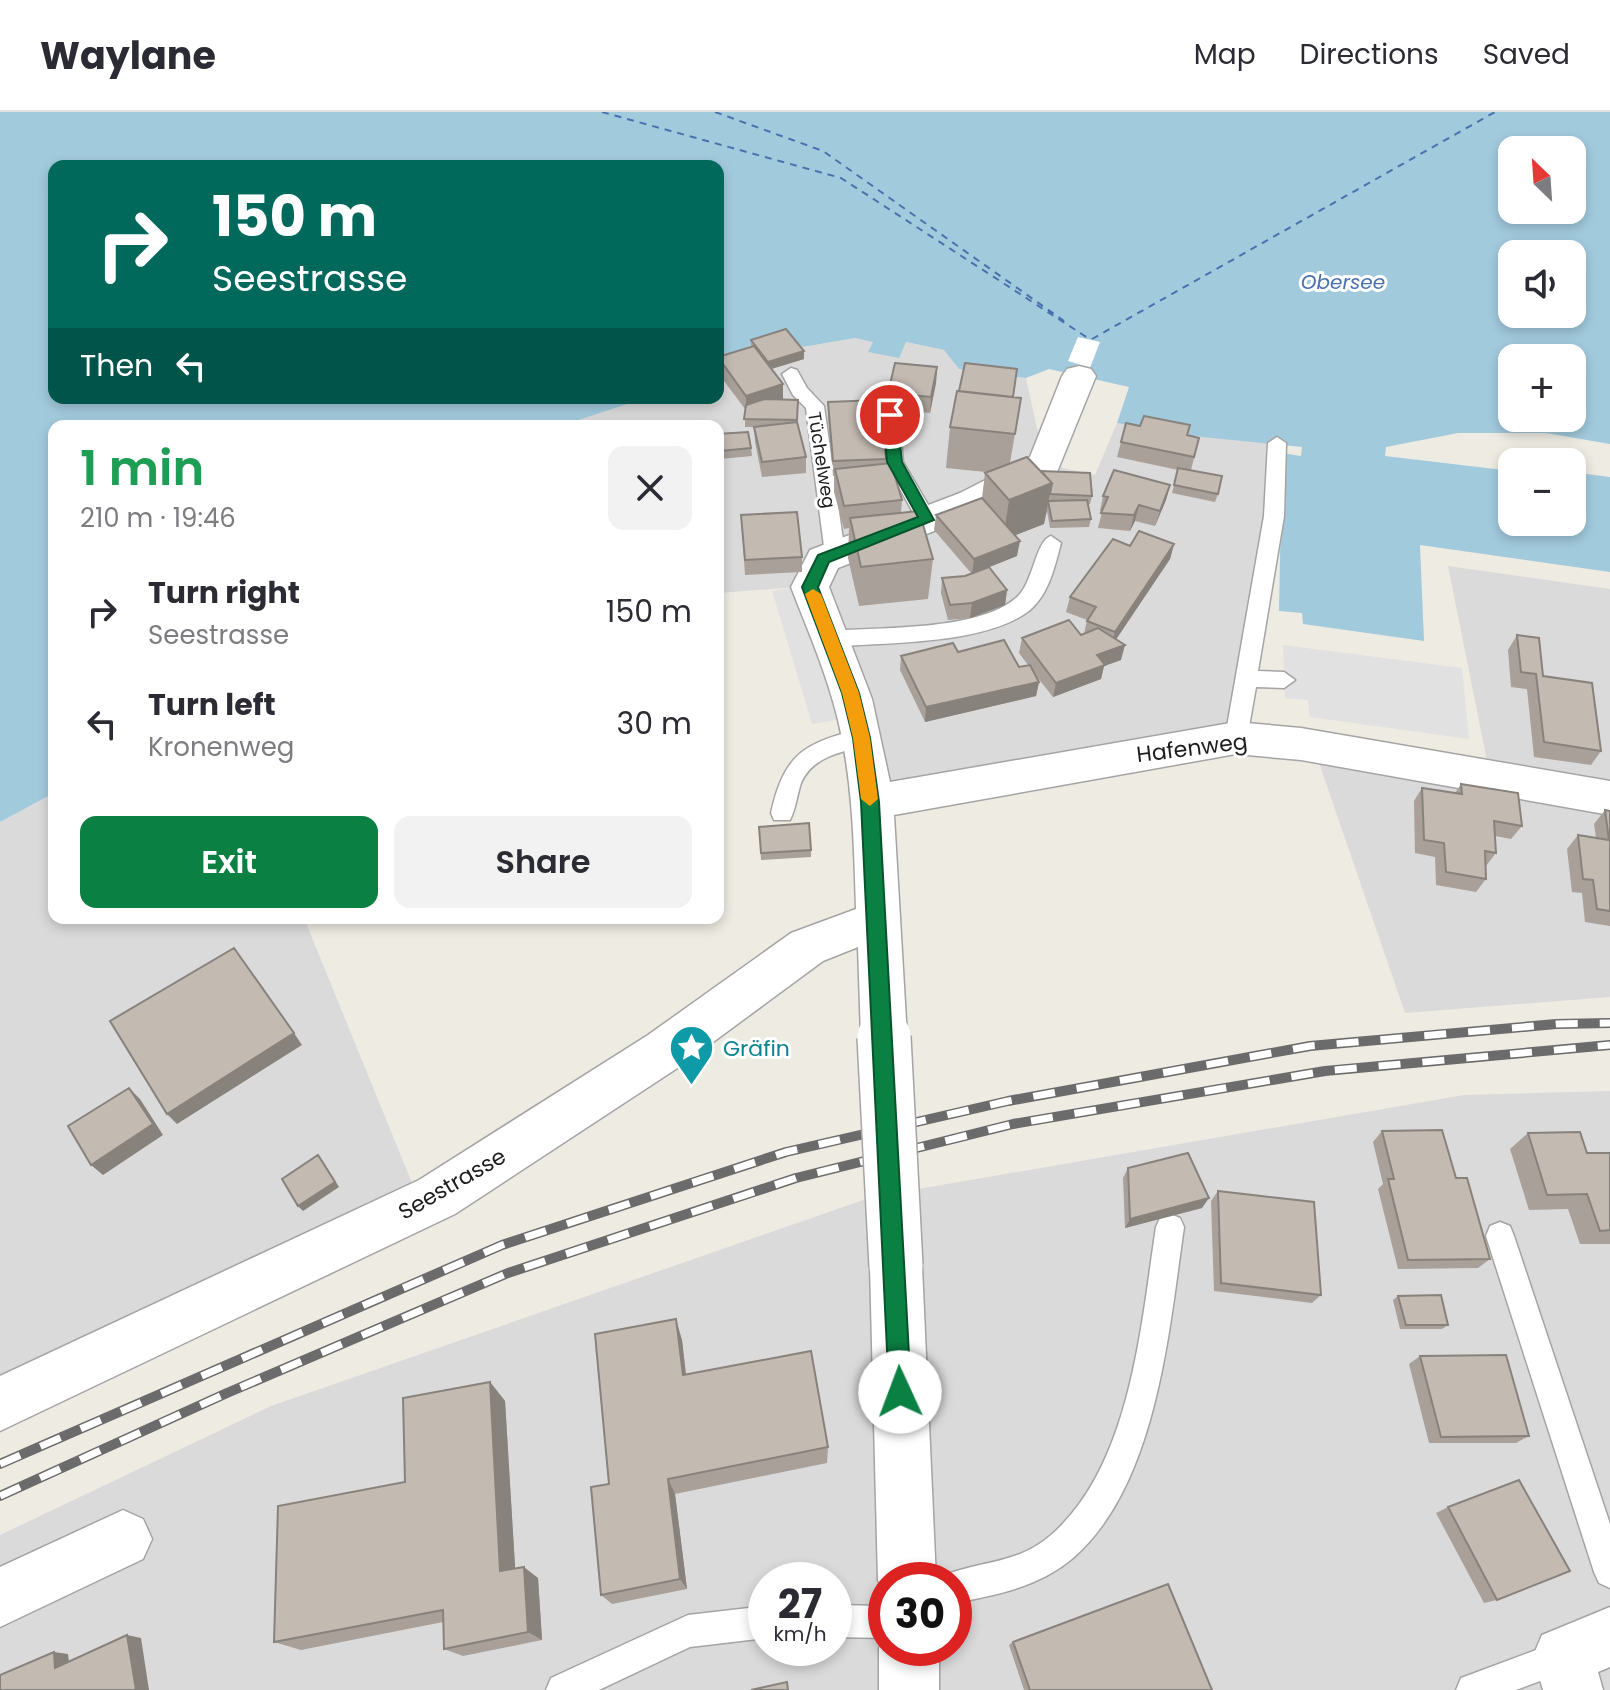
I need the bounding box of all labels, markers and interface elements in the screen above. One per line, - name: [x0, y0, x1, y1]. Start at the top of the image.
- text: Waylane: [40, 29, 216, 82]
- text: Map: [1194, 35, 1256, 74]
- text: Directions: [1300, 35, 1439, 74]
- text: Saved: [1483, 35, 1570, 74]
- north arrow: [1498, 136, 1586, 224]
- map controls: [1498, 136, 1586, 536]
- text: 150 m: [212, 177, 377, 256]
- icon: right: [80, 192, 184, 296]
- button: sound: [1498, 240, 1586, 328]
- text: Seestrasse: [212, 253, 407, 304]
- water label: Obersee: [1301, 268, 1385, 296]
- text: Then: [80, 344, 153, 387]
- icon: left: [169, 344, 213, 388]
- button: +: [1498, 344, 1586, 432]
- pin: [856, 381, 924, 449]
- icon: arrive: [868, 393, 912, 437]
- street label: Tüchelweg: [802, 410, 842, 510]
- text: 1 min: [80, 435, 204, 502]
- button: close: [608, 446, 692, 530]
- button: −: [1498, 448, 1586, 536]
- text: 210 m · 19:46: [80, 500, 236, 536]
- text: Turn right: [148, 571, 300, 614]
- icon: right: [80, 590, 124, 634]
- text: 150 m: [606, 590, 692, 633]
- text: Seestrasse: [148, 617, 289, 653]
- text: Turn left: [148, 683, 276, 726]
- icon: left: [80, 702, 124, 746]
- text: 30 m: [617, 702, 692, 745]
- street label: Hafenweg: [1135, 726, 1249, 770]
- text: Kronenweg: [148, 729, 294, 765]
- button: Exit: [80, 816, 378, 908]
- button: Share: [394, 816, 692, 908]
- place icon: Gräfin: [668, 1024, 716, 1087]
- place label: Gräfin: [723, 1033, 790, 1064]
- street label: Seestrasse: [393, 1141, 511, 1227]
- position arrow: [858, 1350, 942, 1434]
- speed limit sign: 30: [868, 1562, 972, 1666]
- text: 27: [778, 1576, 822, 1632]
- text: km/h: [773, 1620, 827, 1648]

